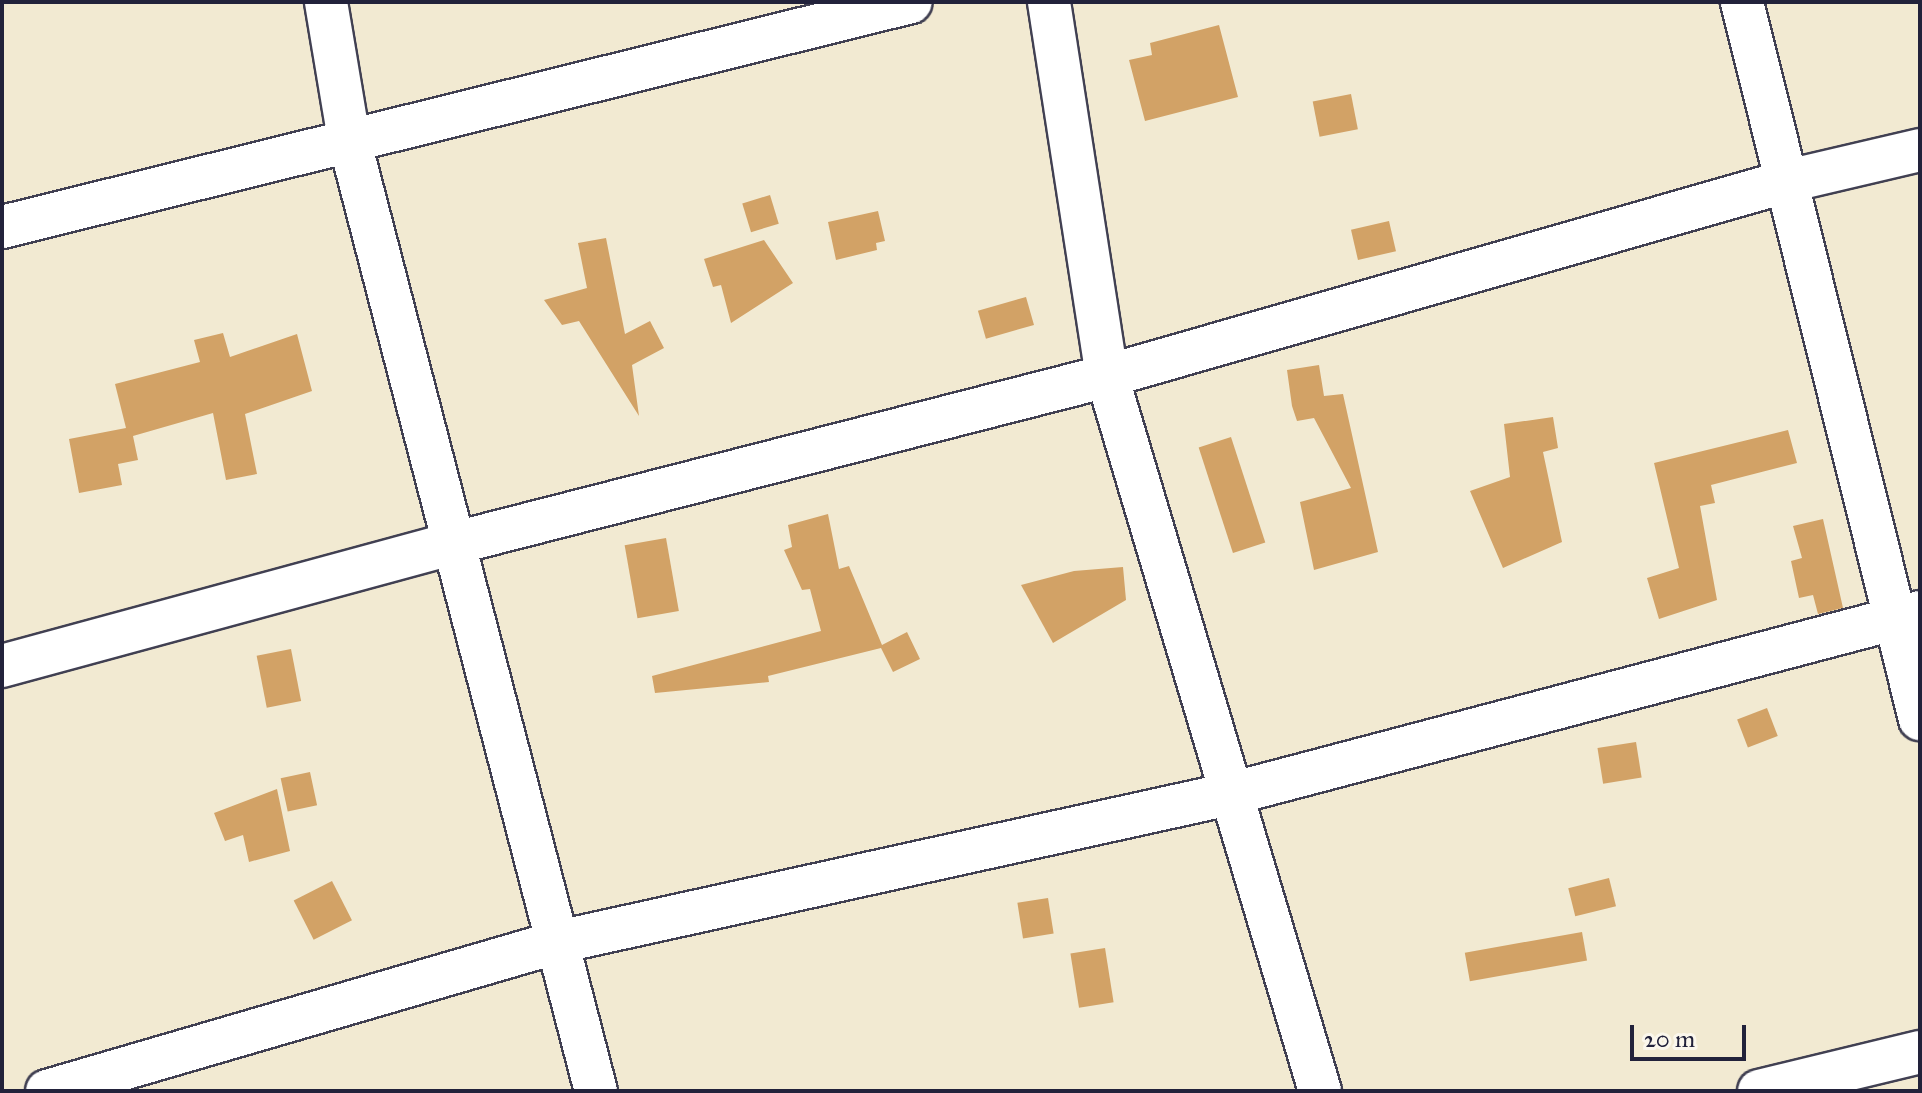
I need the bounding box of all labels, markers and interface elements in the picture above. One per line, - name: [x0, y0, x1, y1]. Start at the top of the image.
- scale bar: [1634, 1009, 1750, 1059]
- text: 20 m: [1644, 1024, 1695, 1054]

